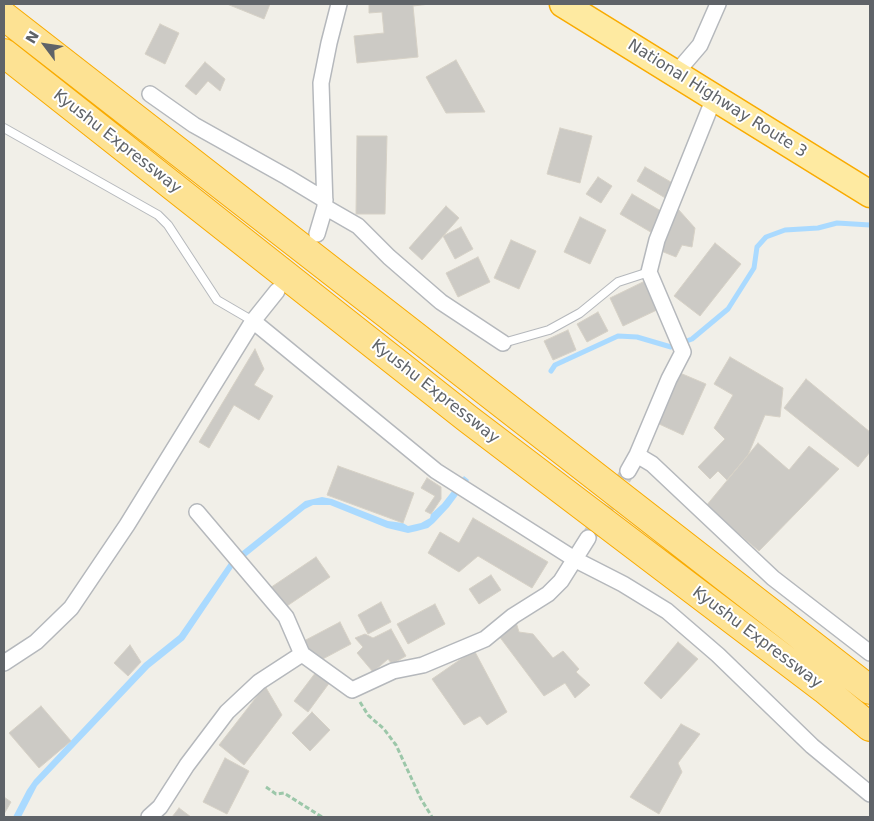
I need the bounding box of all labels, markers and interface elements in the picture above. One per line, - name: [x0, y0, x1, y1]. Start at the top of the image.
- north arrow: [20, 20, 70, 70]
- text: N: [22, 28, 42, 46]
- street label: National Highway Route 3: [624, 36, 810, 162]
- street label: Kyushu Expressway: [49, 86, 185, 198]
- street label: Kyushu Expressway: [367, 336, 503, 448]
- street label: Kyushu Expressway: [688, 583, 826, 693]

